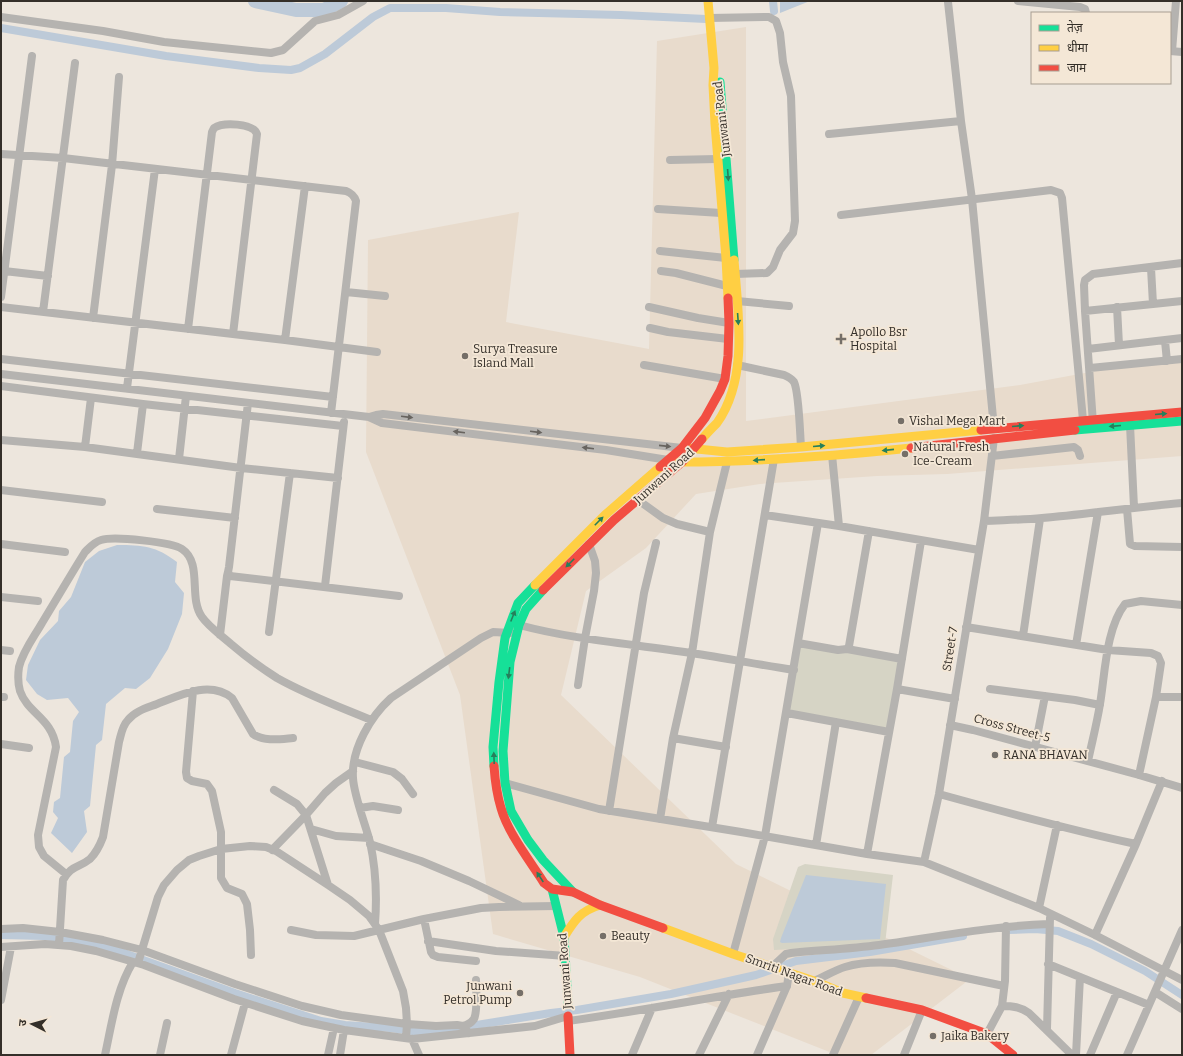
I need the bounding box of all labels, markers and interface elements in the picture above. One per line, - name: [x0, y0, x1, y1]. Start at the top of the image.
- legend: [1031, 12, 1171, 84]
- text: तेज़: [1067, 20, 1084, 35]
- text: धीमा: [1067, 40, 1089, 55]
- text: जाम: [1067, 61, 1087, 75]
- street label: Junwani Road: [710, 80, 734, 159]
- one-way arrow: [725, 169, 732, 181]
- one-way arrow: [735, 313, 742, 325]
- place label: Apollo Bsr Hospital: [850, 325, 908, 353]
- marker: Apollo Bsr Hospital: [835, 333, 847, 345]
- place label: Surya Treasure Island Mall: [473, 342, 558, 370]
- marker: Surya Treasure Island Mall: [460, 351, 470, 361]
- one-way arrow: [1155, 410, 1167, 417]
- one-way arrow: [401, 414, 413, 420]
- place label: Vishal Mega Mart: [909, 414, 1006, 428]
- marker: Vishal Mega Mart: [896, 416, 906, 426]
- one-way arrow: [1012, 423, 1024, 430]
- one-way arrow: [1109, 423, 1121, 430]
- one-way arrow: [530, 428, 542, 435]
- one-way arrow: [453, 429, 465, 435]
- place label: Natural Fresh Ice-Cream: [913, 440, 990, 468]
- one-way arrow: [813, 442, 825, 449]
- one-way arrow: [659, 443, 671, 449]
- one-way arrow: [582, 445, 594, 451]
- street label: Junwani Road: [630, 445, 697, 507]
- one-way arrow: [882, 447, 895, 453]
- marker: Natural Fresh Ice-Cream: [900, 449, 910, 459]
- one-way arrow: [753, 456, 765, 463]
- one-way arrow: [594, 516, 604, 525]
- one-way arrow: [565, 558, 575, 568]
- one-way arrow: [510, 610, 516, 622]
- street label: Street-7: [940, 626, 960, 672]
- one-way arrow: [505, 667, 512, 679]
- street label: Cross Street-5: [972, 711, 1052, 745]
- place label: RANA BHAVAN: [1003, 748, 1088, 762]
- marker: RANA BHAVAN: [990, 750, 1000, 760]
- one-way arrow: [491, 751, 497, 764]
- one-way arrow: [536, 872, 544, 882]
- place label: Beauty: [611, 929, 650, 943]
- marker: Beauty: [598, 931, 608, 941]
- street label: Junwani Road: [555, 932, 575, 1011]
- street label: Smriti Nagar Road: [744, 951, 844, 999]
- place label: Junwani Petrol Pump: [443, 979, 512, 1007]
- marker: Junwani Petrol Pump: [515, 988, 525, 998]
- north arrow: [12, 1004, 52, 1044]
- text: उ: [16, 1019, 29, 1027]
- place label: Jaika Bakery: [940, 1029, 1010, 1043]
- marker: Jaika Bakery: [928, 1031, 938, 1041]

